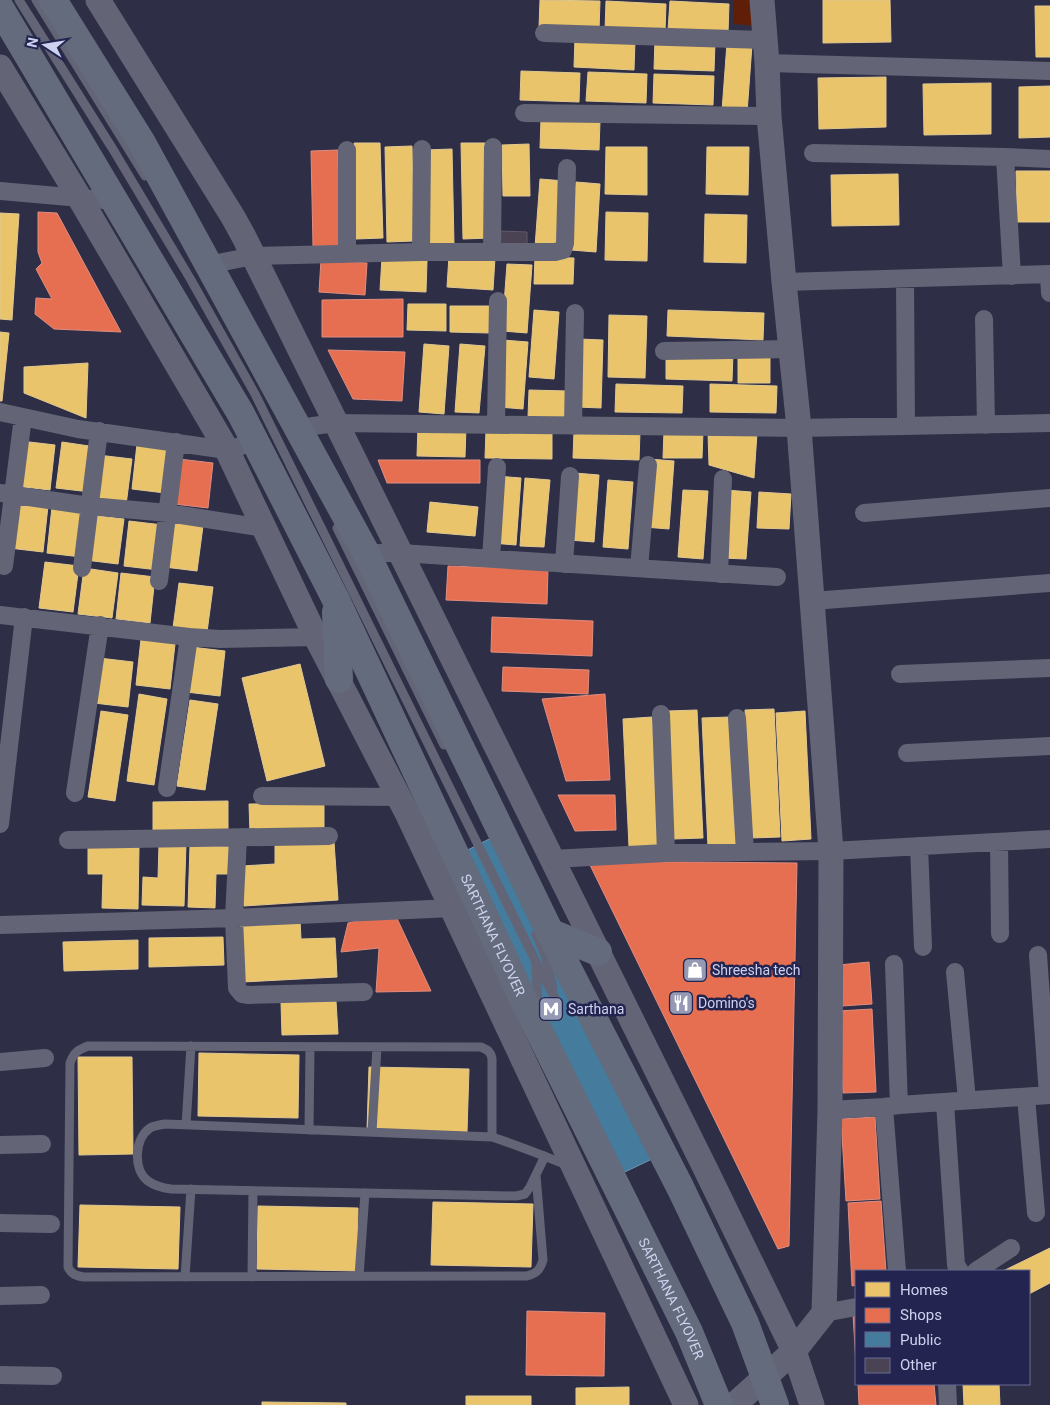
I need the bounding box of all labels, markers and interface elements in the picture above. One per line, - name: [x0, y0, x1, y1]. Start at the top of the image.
- north arrow: [20, 20, 70, 70]
- text: N: [23, 36, 41, 49]
- street label: SARTHANA FLYOVER: [458, 871, 529, 999]
- shop icon: Shreesha tech: [682, 957, 708, 983]
- place label: Shreesha tech: [712, 962, 801, 978]
- restaurant icon: Domino's: [668, 990, 694, 1016]
- place label: Domino's: [698, 995, 755, 1011]
- metro station icon: Sarthana: [538, 996, 564, 1022]
- place label: Sarthana: [568, 1001, 624, 1017]
- street label: SARTHANA FLYOVER: [635, 1235, 707, 1362]
- legend: [855, 1270, 1030, 1385]
- text: Homes: [900, 1281, 948, 1299]
- text: Shops: [900, 1306, 942, 1324]
- text: Public: [900, 1331, 941, 1349]
- text: Other: [900, 1356, 937, 1374]

